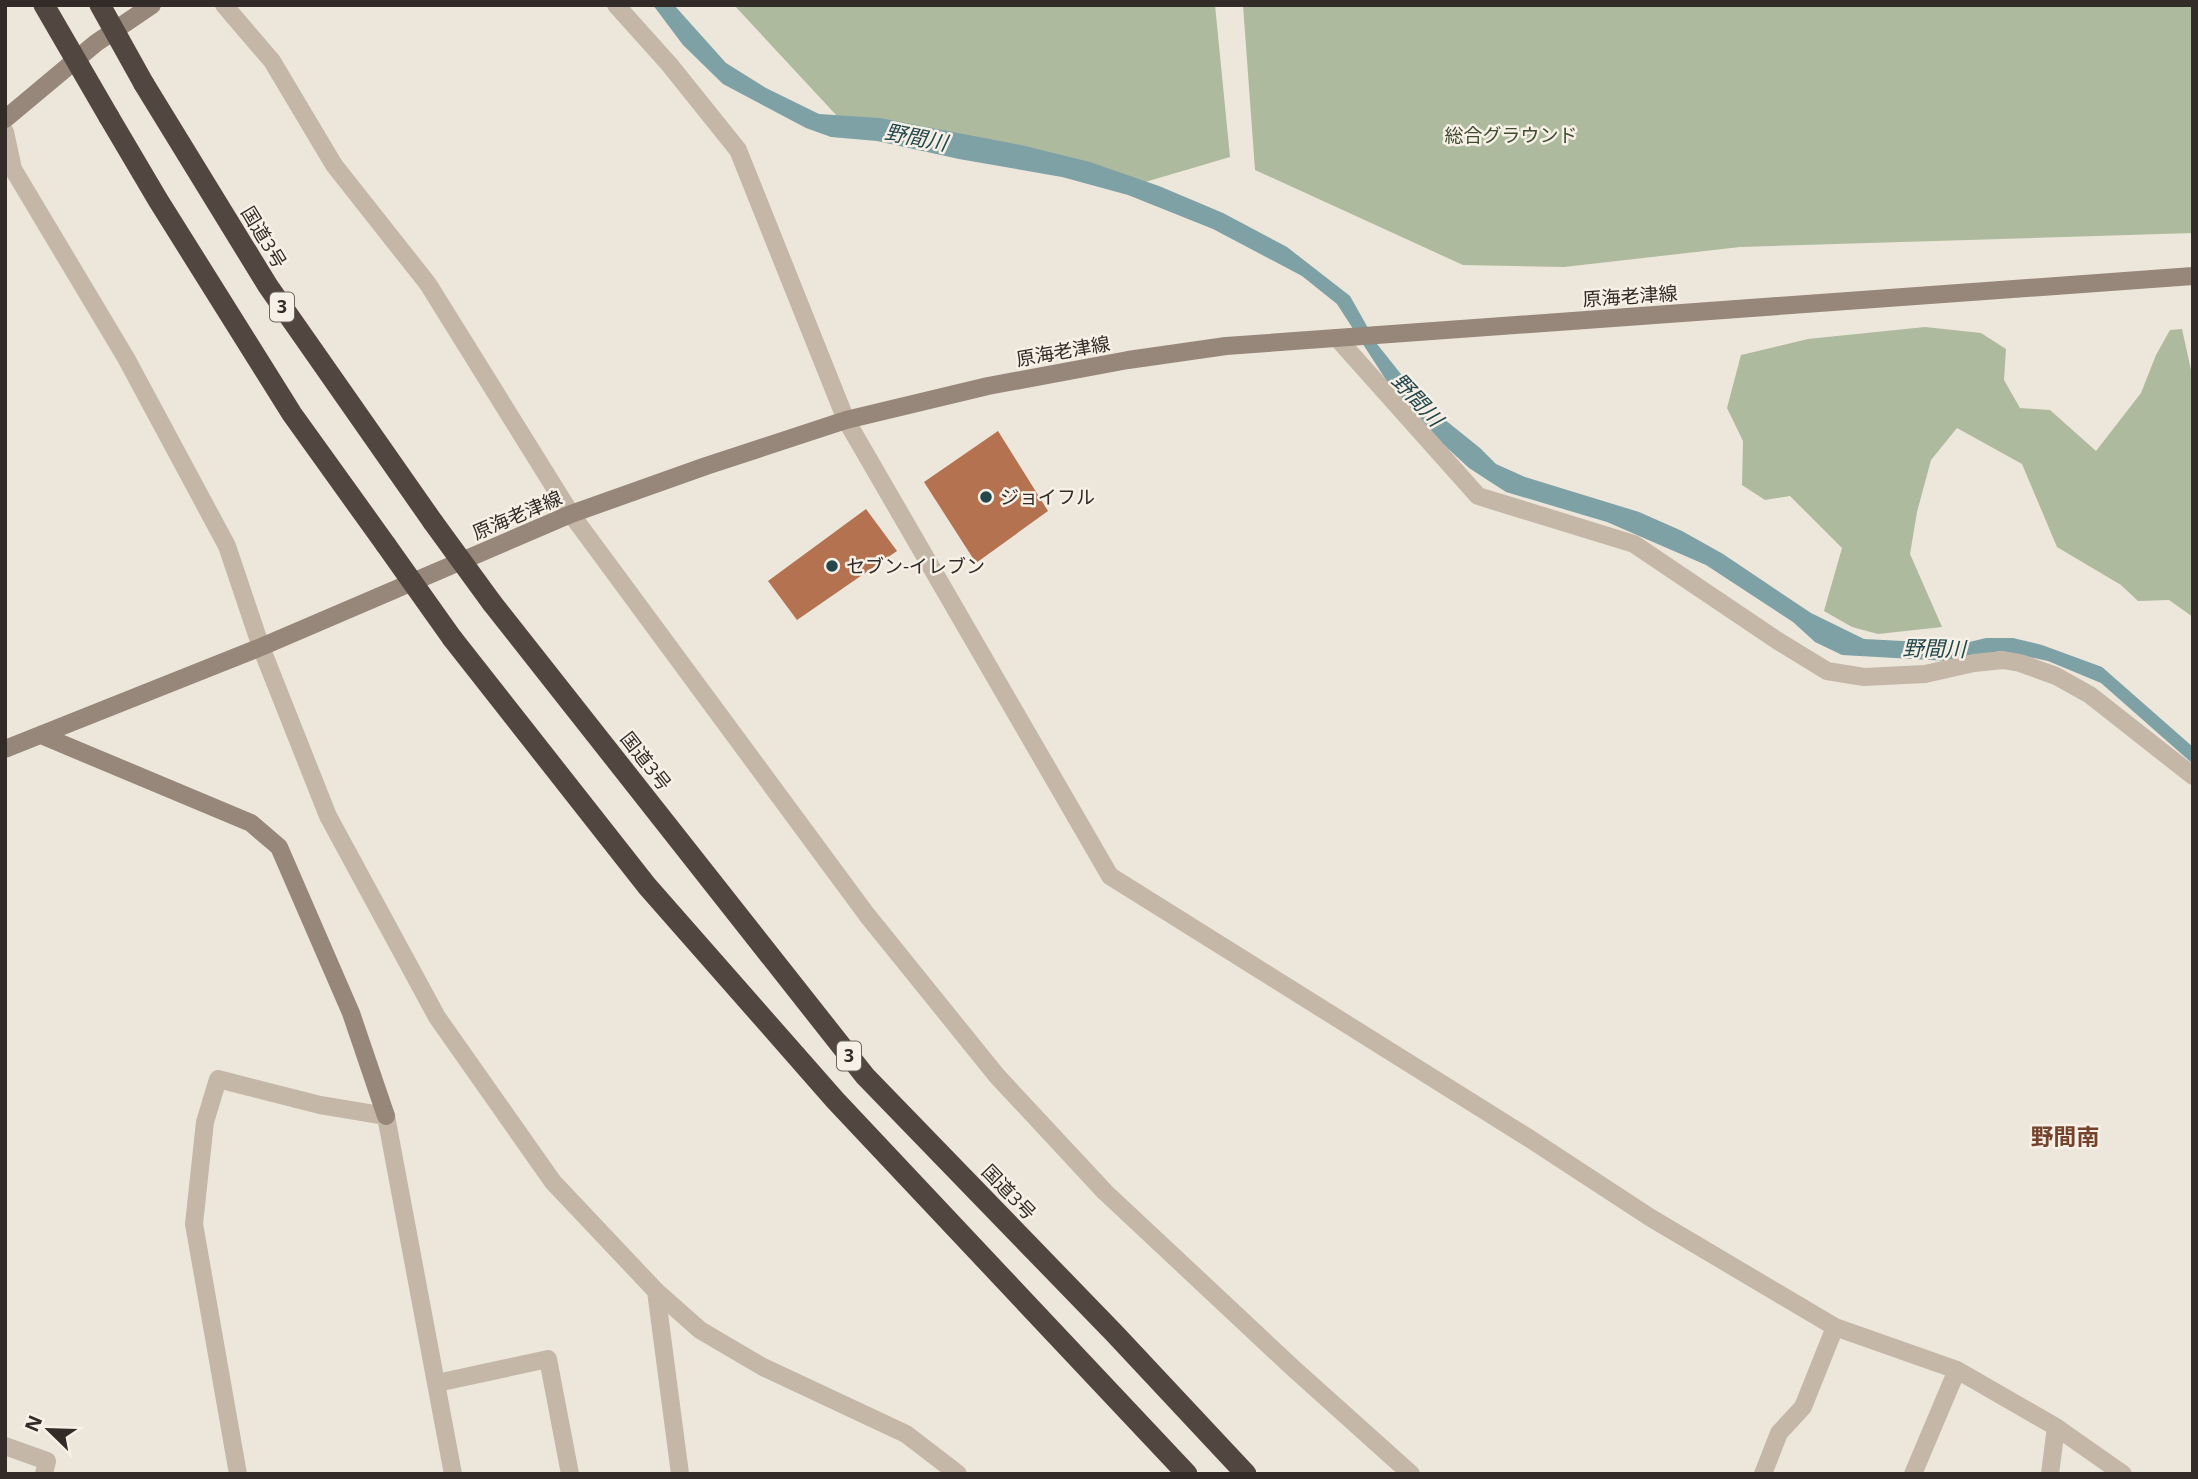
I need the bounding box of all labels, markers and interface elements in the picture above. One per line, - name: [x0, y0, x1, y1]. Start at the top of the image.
- water label: 野間川: [883, 117, 952, 157]
- park label: 総合グラウンド: [1444, 122, 1578, 148]
- street label: 国道3号: [235, 201, 293, 273]
- street label: 原海老津線: [1582, 280, 1678, 312]
- road number: 3: [270, 292, 294, 321]
- street label: 原海老津線: [1014, 330, 1112, 372]
- water label: 野間川: [1386, 367, 1451, 433]
- street label: 原海老津線: [468, 484, 566, 546]
- place label: ジョイフル: [1000, 484, 1095, 510]
- marker: ジョイフル: [978, 489, 994, 505]
- place label: セブン-イレブン: [846, 553, 985, 579]
- marker: セブン-イレブン: [824, 558, 840, 574]
- water label: 野間川: [1902, 633, 1968, 663]
- street label: 国道3号: [615, 726, 677, 796]
- road number: 3: [837, 1042, 861, 1070]
- district label: 野間南: [2031, 1120, 2100, 1152]
- street label: 国道3号: [976, 1159, 1042, 1225]
- north arrow: [14, 1395, 84, 1465]
- text: N: [18, 1411, 48, 1436]

